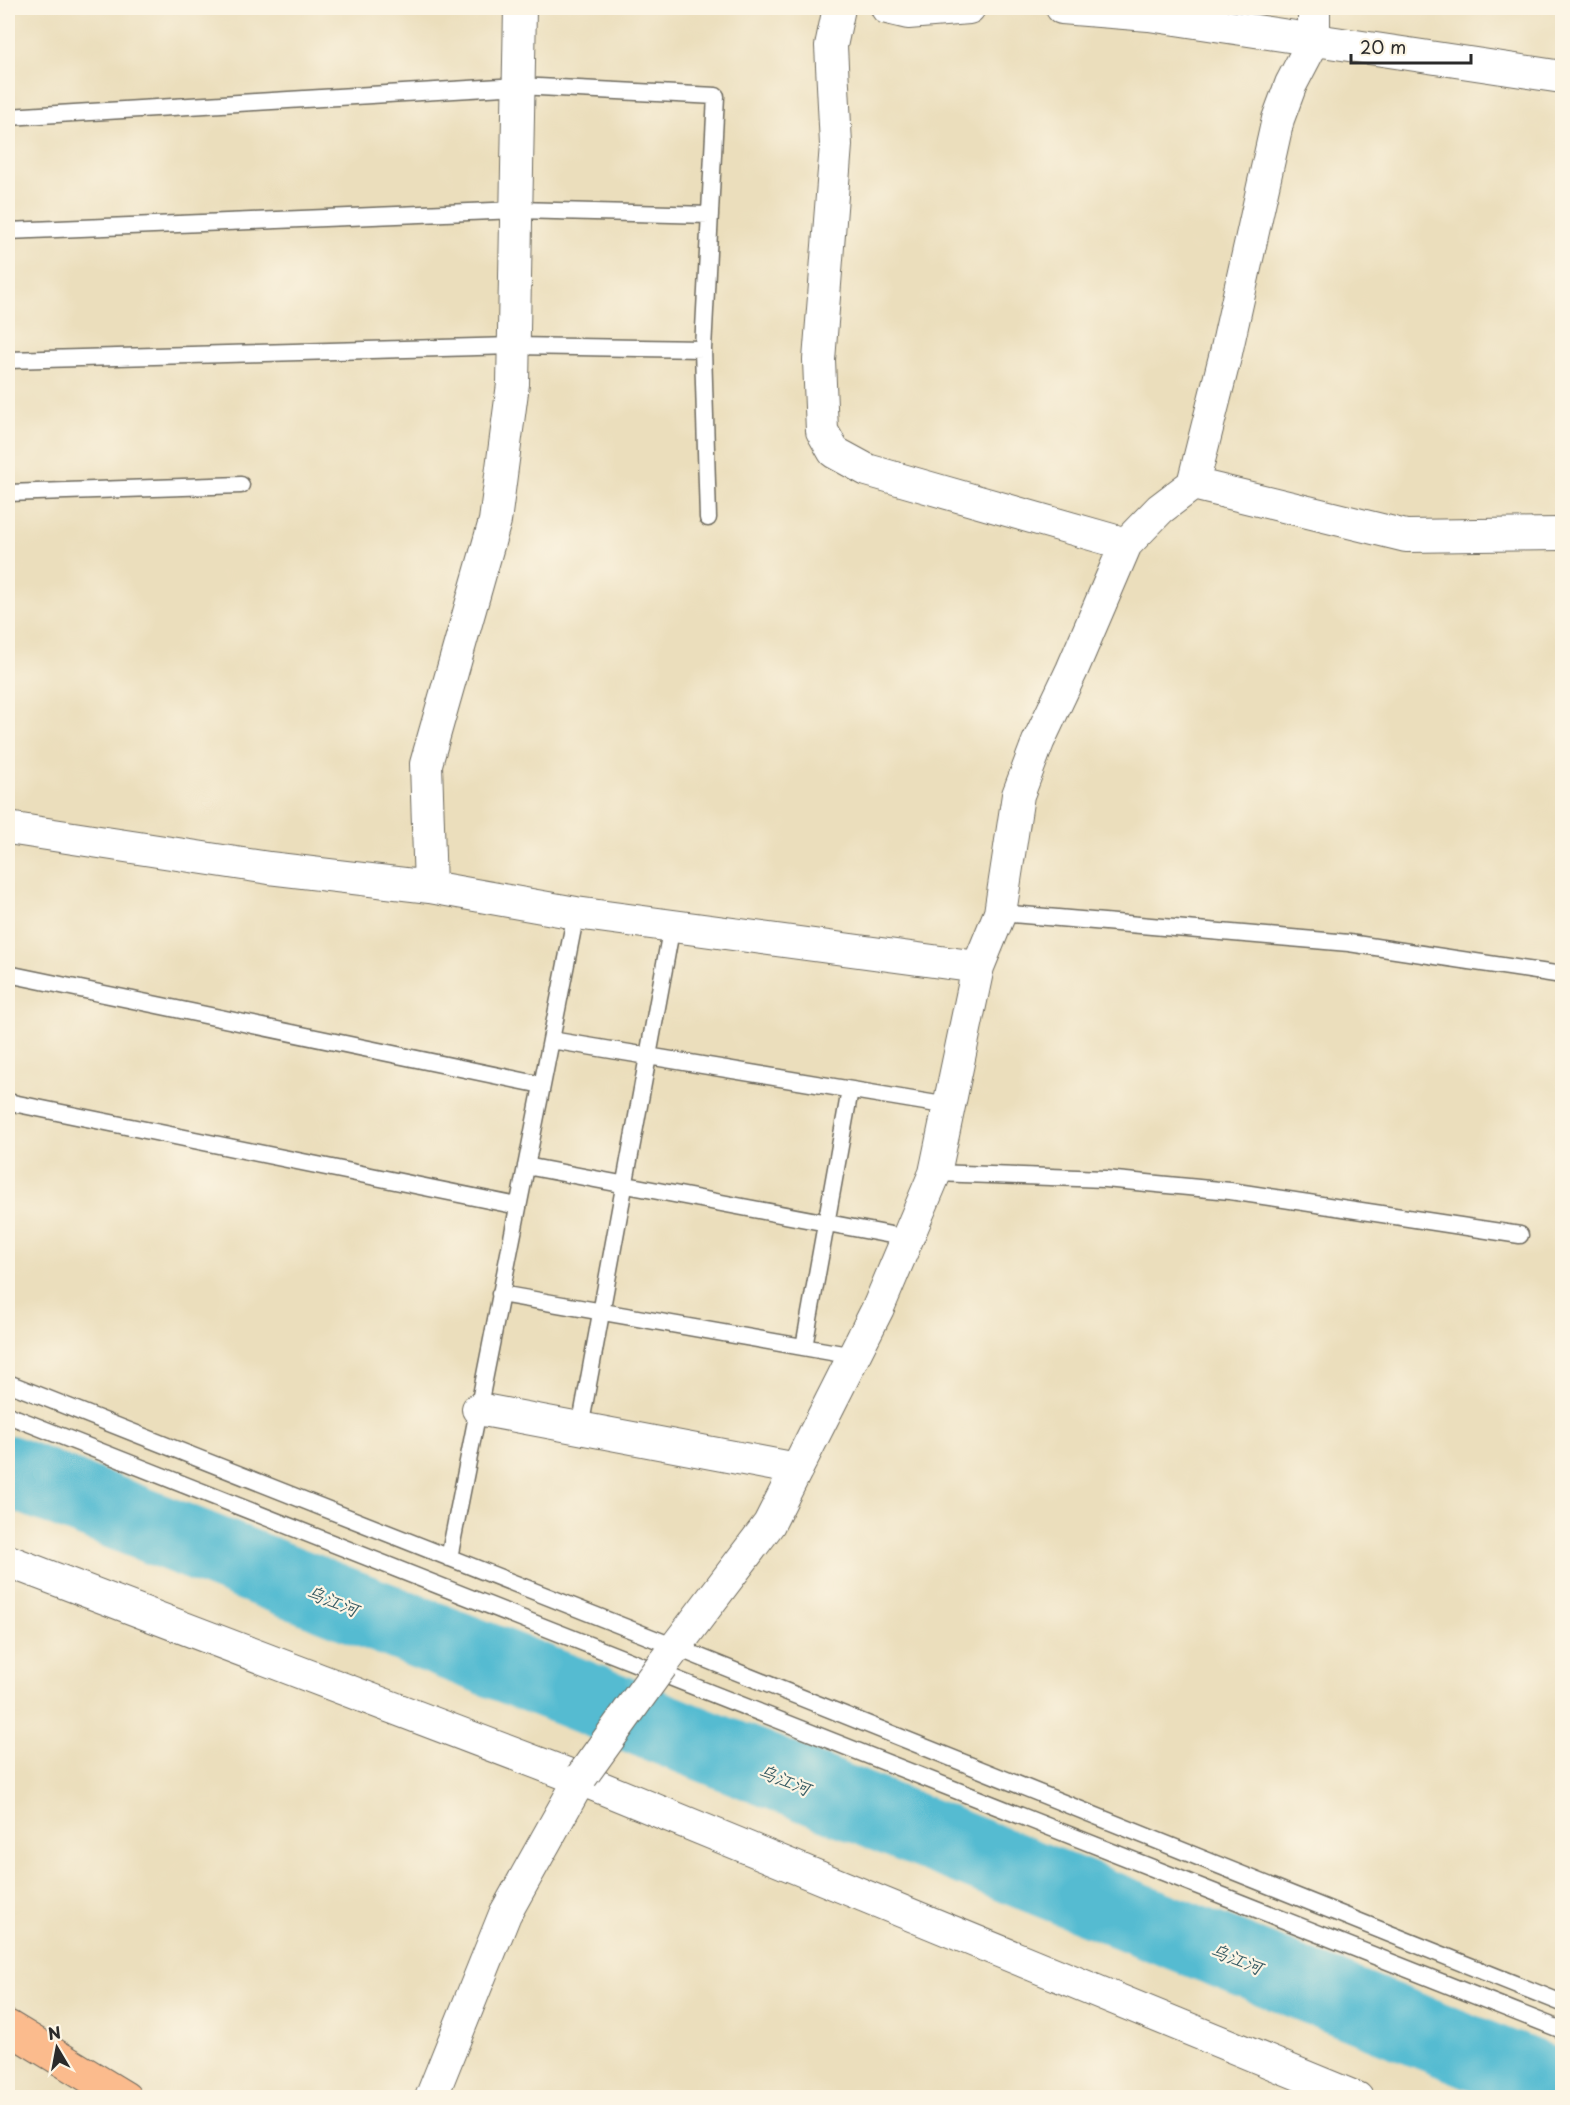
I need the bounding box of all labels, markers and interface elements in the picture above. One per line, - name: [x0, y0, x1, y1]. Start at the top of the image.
- scale bar: [1351, 27, 1471, 65]
- text: 20 m: [1360, 33, 1406, 60]
- water label: 乌江河: [303, 1577, 366, 1624]
- water label: 乌江河: [755, 1756, 818, 1803]
- water label: 乌江河: [1207, 1935, 1270, 1982]
- north arrow: [27, 2018, 87, 2078]
- text: N: [46, 2019, 63, 2045]

